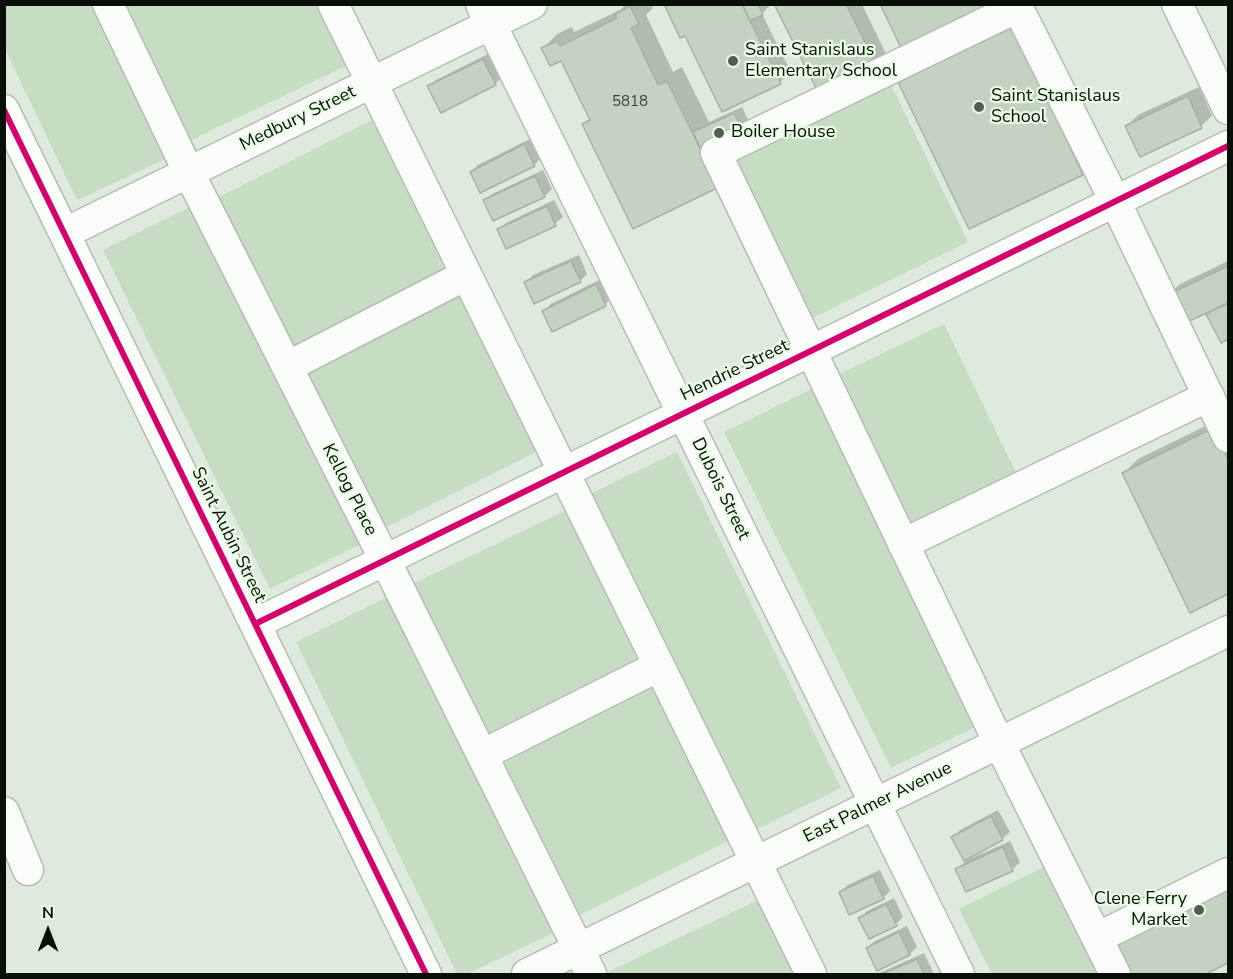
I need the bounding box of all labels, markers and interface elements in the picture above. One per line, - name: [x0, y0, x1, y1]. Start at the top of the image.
- place label: Saint Stanislaus Elementary School: [745, 40, 897, 82]
- marker: Saint Stanislaus Elementary School: [726, 54, 740, 68]
- street label: Medbury Street: [237, 82, 359, 156]
- place label: Saint Stanislaus School: [991, 86, 1120, 128]
- house number: 5818: [612, 93, 648, 111]
- marker: Saint Stanislaus School: [972, 100, 986, 114]
- place label: Boiler House: [731, 122, 835, 144]
- marker: Boiler House: [712, 126, 726, 140]
- street label: Hendrie Street: [677, 335, 793, 407]
- street label: Dubois Street: [686, 435, 754, 543]
- street label: Kellog Place: [317, 440, 381, 540]
- street label: Saint Aubin Street: [186, 464, 270, 606]
- street label: East Palmer Avenue: [800, 758, 956, 848]
- place label: Clene Ferry Market: [1094, 889, 1187, 932]
- north arrow: [18, 901, 78, 961]
- text: N: [42, 902, 54, 924]
- marker: Clene Ferry Market: [1192, 903, 1206, 917]

